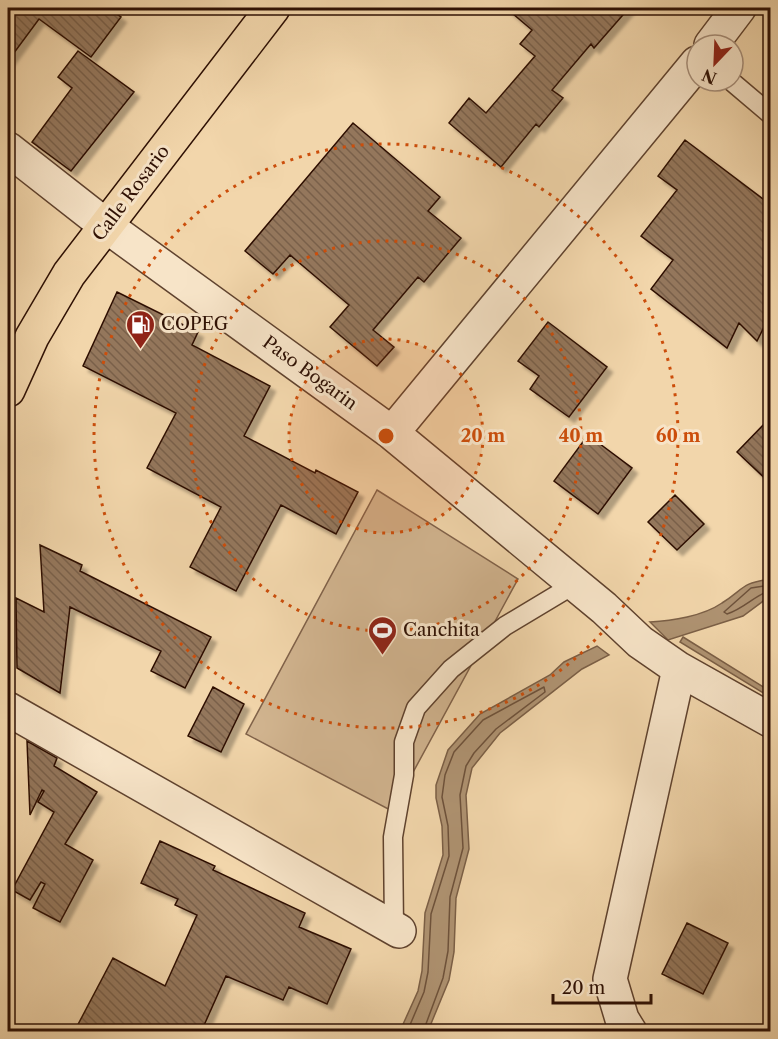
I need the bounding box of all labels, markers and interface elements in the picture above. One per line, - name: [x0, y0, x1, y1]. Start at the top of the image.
- north arrow: [685, 33, 745, 93]
- text: N: [699, 65, 719, 89]
- street label: Calle Rosario: [88, 141, 174, 245]
- fuel station icon: COPEG: [124, 308, 156, 350]
- place label: COPEG: [161, 313, 229, 335]
- street label: Paso Bogarin: [258, 331, 362, 415]
- text: 20 m: [461, 425, 505, 447]
- text: 40 m: [559, 425, 603, 447]
- text: 60 m: [656, 425, 700, 447]
- centre of rings: [376, 426, 396, 446]
- sports icon: Canchita: [366, 614, 398, 656]
- place label: Canchita: [403, 619, 480, 641]
- scale bar: [553, 967, 650, 1005]
- text: 20 m: [562, 977, 606, 999]

